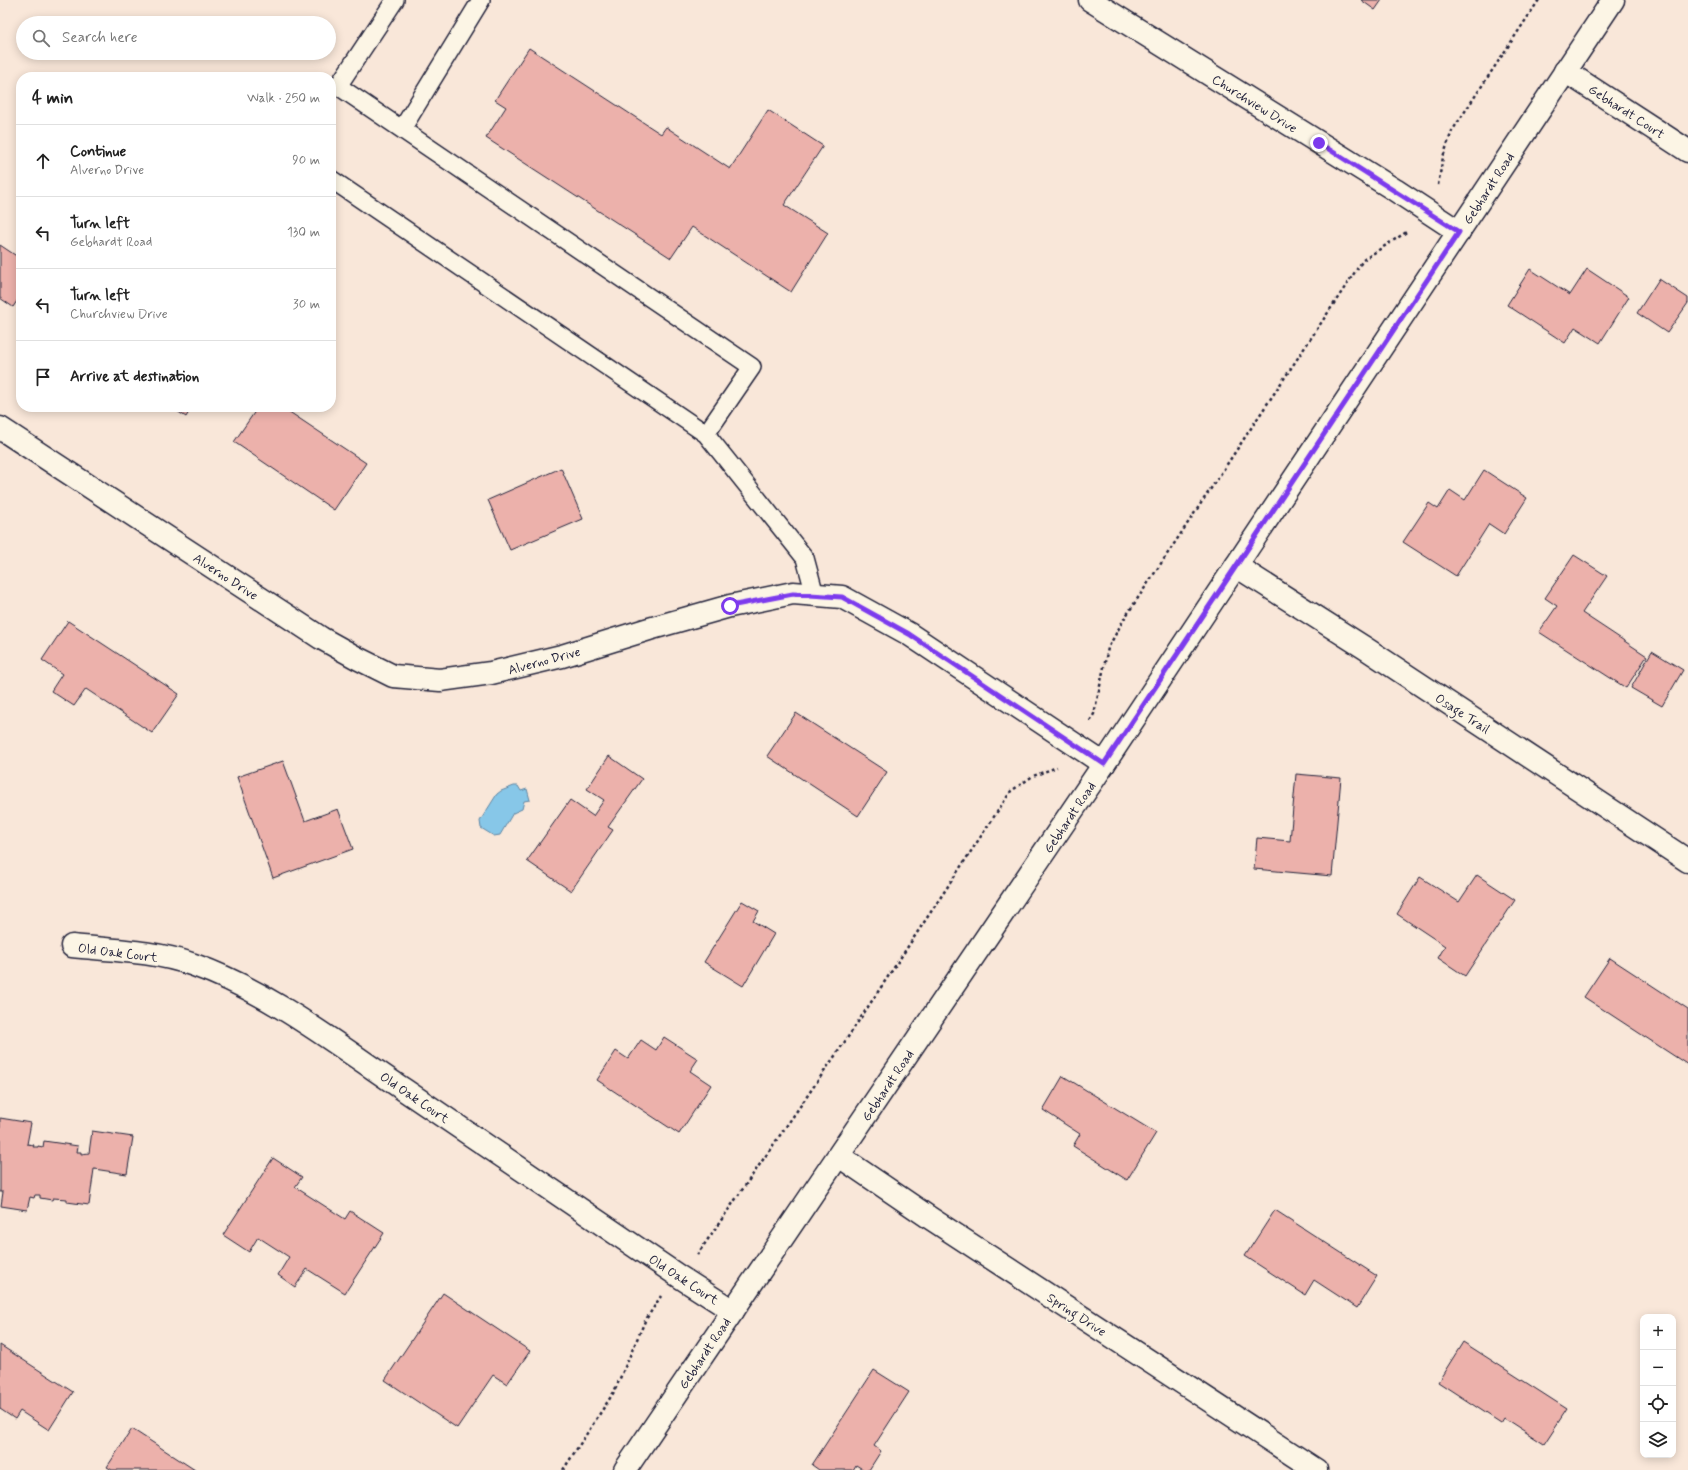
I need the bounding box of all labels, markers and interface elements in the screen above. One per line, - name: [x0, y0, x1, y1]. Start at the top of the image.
- search box: [16, 16, 336, 60]
- icon: search: [30, 27, 52, 49]
- text: Search here: [62, 28, 138, 48]
- street label: Churchview Drive: [1208, 71, 1300, 137]
- street label: Gebhardt Court: [1585, 81, 1668, 143]
- text: 4 min: [32, 87, 73, 109]
- text: Walk · 250 m: [247, 90, 320, 107]
- route end: [1310, 134, 1328, 152]
- text: Continue: [70, 142, 126, 162]
- icon: ahead: [32, 150, 54, 172]
- street label: Gebhardt Road: [1460, 150, 1519, 228]
- text: 90 m: [292, 152, 320, 169]
- text: Alverno Drive: [70, 162, 144, 179]
- text: Turn left: [70, 214, 130, 234]
- icon: left: [32, 222, 54, 244]
- text: 130 m: [287, 224, 320, 241]
- text: Gebhardt Road: [70, 234, 152, 251]
- text: Turn left: [70, 286, 130, 306]
- icon: left: [32, 294, 54, 316]
- text: 30 m: [293, 296, 320, 313]
- text: Churchview Drive: [70, 306, 168, 323]
- icon: arrive: [32, 366, 54, 388]
- text: Arrive at destination: [70, 367, 199, 387]
- street label: Alverno Drive: [189, 550, 261, 605]
- route start: [721, 597, 739, 615]
- street label: Alverno Drive: [506, 644, 582, 679]
- street label: Osage Trail: [1431, 690, 1493, 740]
- street label: Gebhardt Road: [1040, 779, 1100, 857]
- street label: Old Oak Court: [77, 940, 159, 967]
- street label: Gebhardt Road: [858, 1047, 918, 1125]
- street label: Old Oak Court: [376, 1069, 452, 1128]
- street label: Old Oak Court: [645, 1251, 722, 1309]
- street label: Spring Drive: [1042, 1290, 1109, 1343]
- map controls: [1640, 1314, 1676, 1458]
- button: +: [1640, 1314, 1676, 1350]
- street label: Gebhardt Road: [675, 1315, 735, 1393]
- button: −: [1640, 1350, 1676, 1386]
- button: locate: [1640, 1386, 1676, 1422]
- button: layers: [1640, 1422, 1676, 1458]

